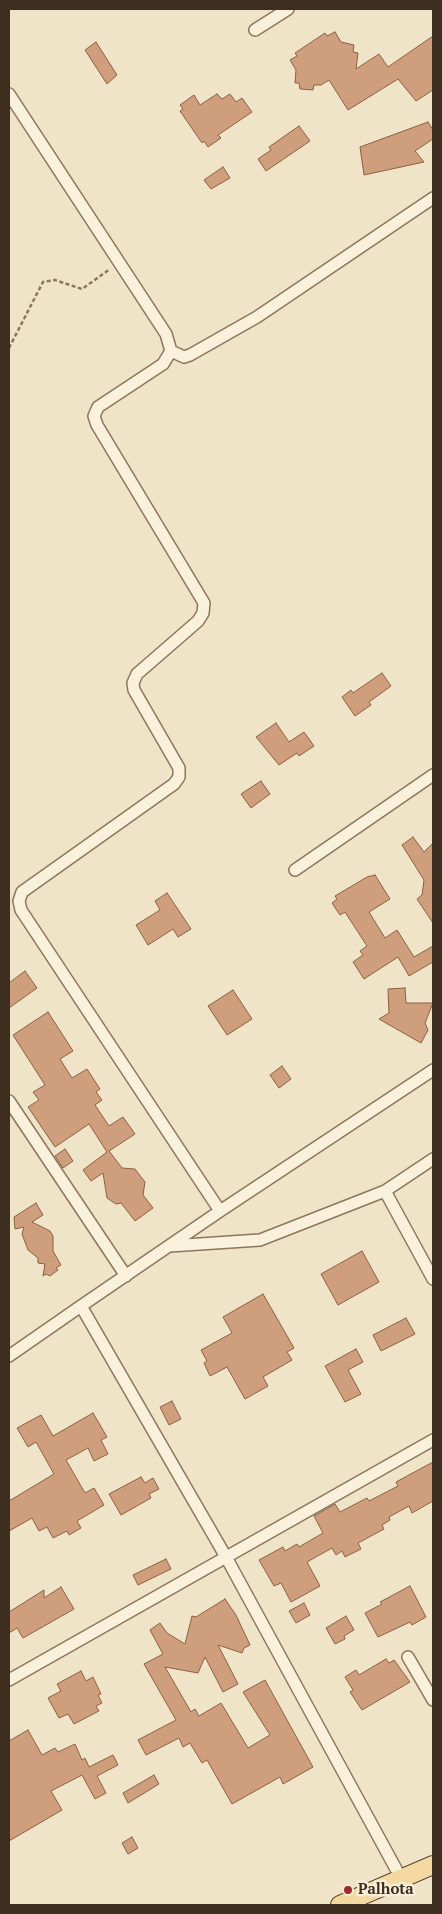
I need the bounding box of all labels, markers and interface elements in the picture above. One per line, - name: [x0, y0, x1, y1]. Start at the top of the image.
- place label: Palhota: [358, 1881, 414, 1899]
- marker: Palhota: [342, 1884, 354, 1896]

